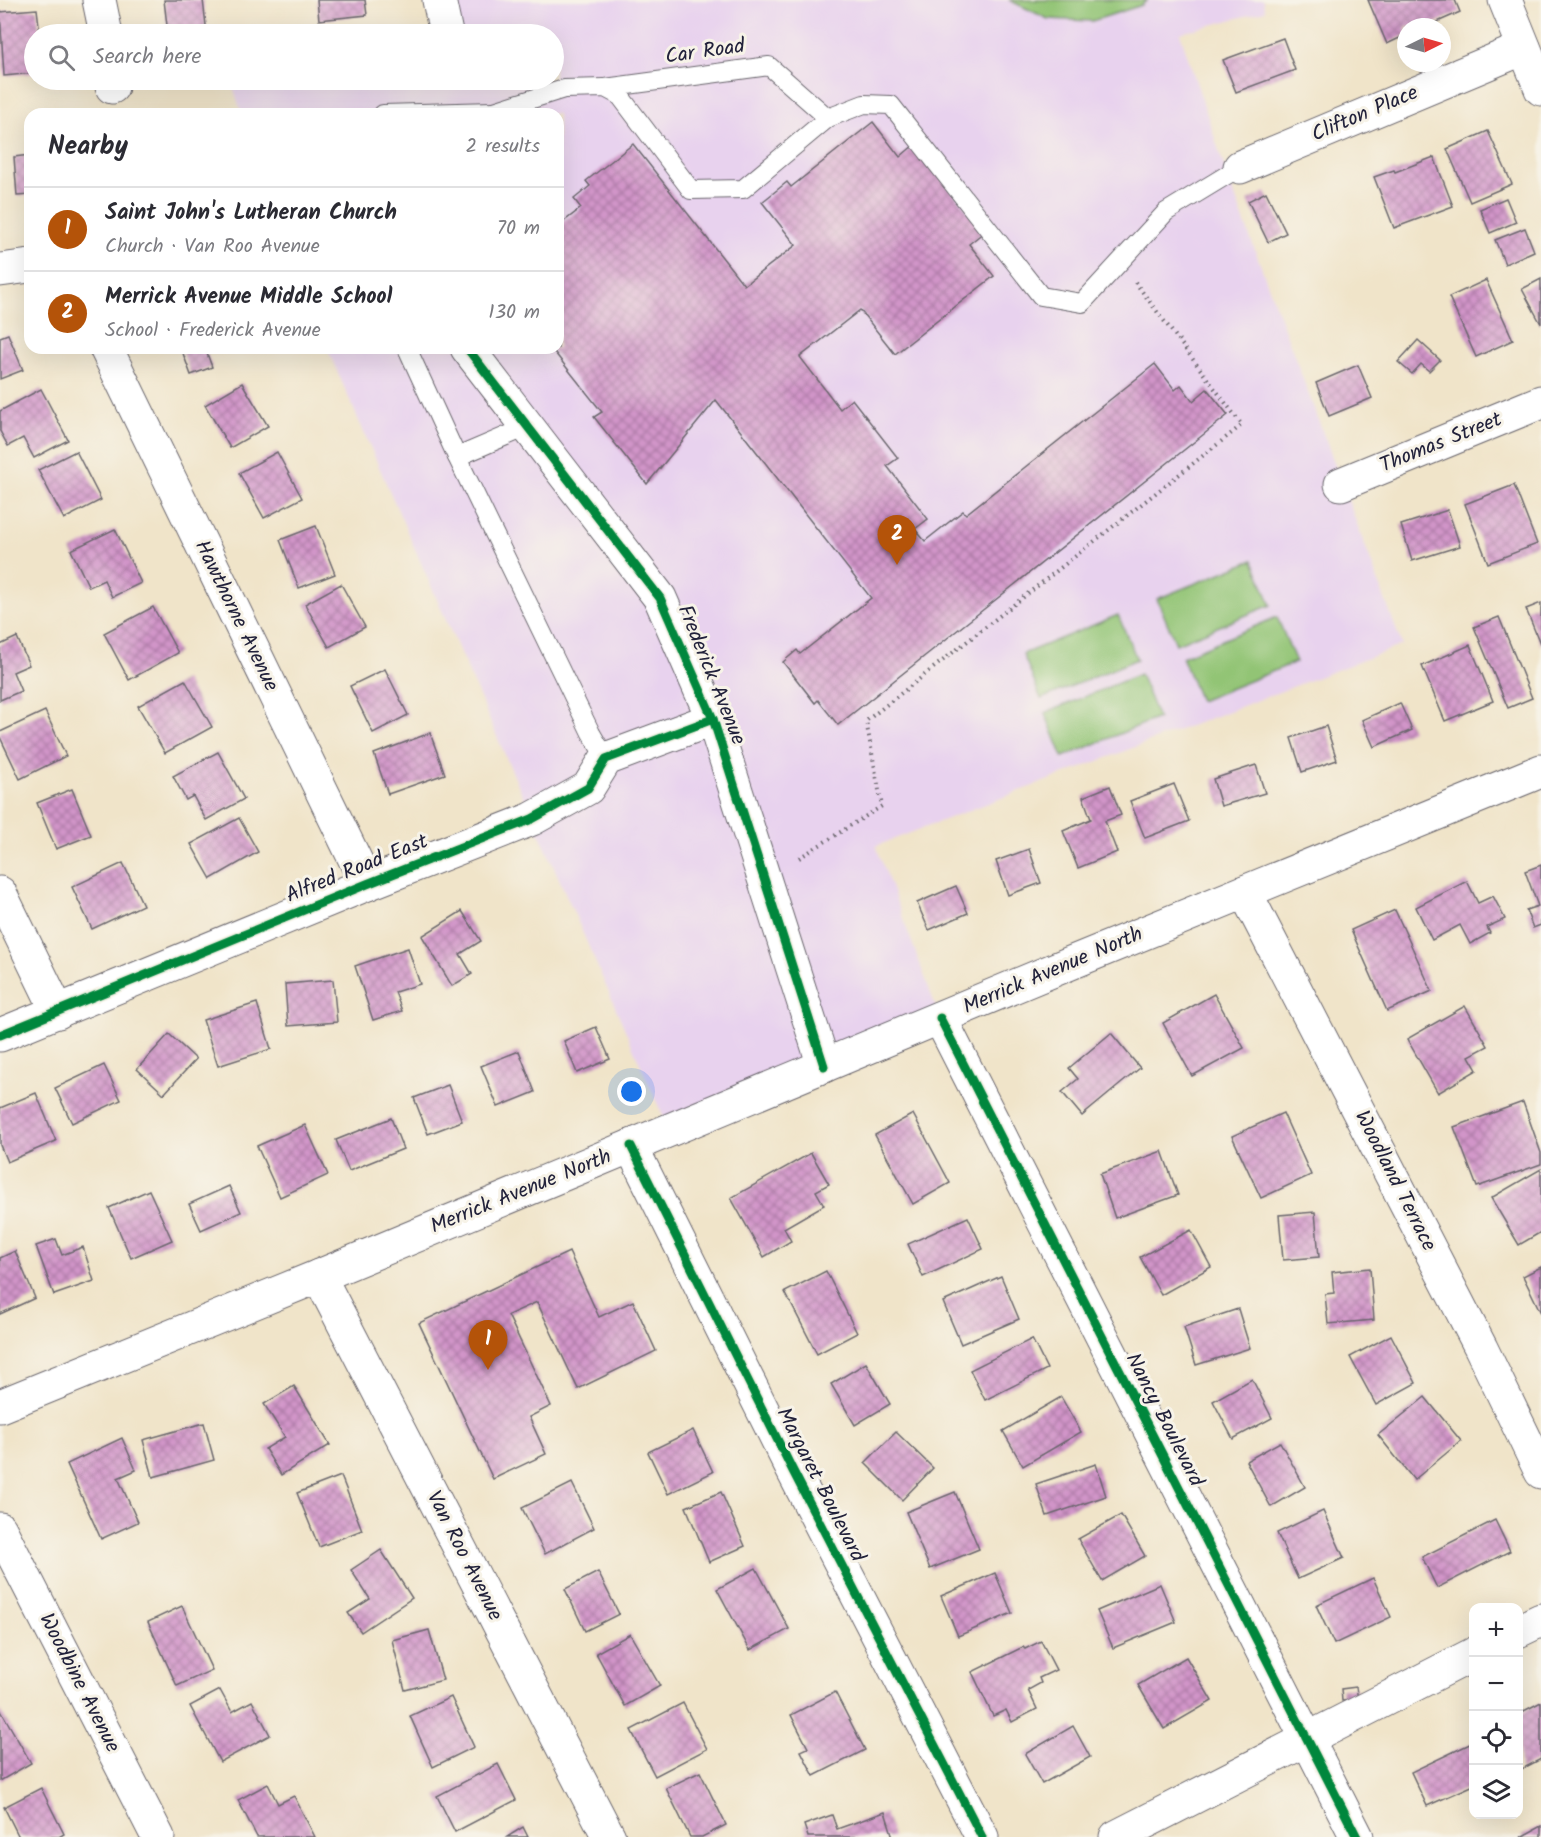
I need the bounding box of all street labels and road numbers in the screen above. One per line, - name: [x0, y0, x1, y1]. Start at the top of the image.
- street label: Car Road: [663, 30, 747, 74]
- street label: Clifton Place: [1307, 77, 1424, 151]
- street label: Thomas Street: [1375, 403, 1508, 482]
- street label: Hawthorne Avenue: [185, 535, 287, 698]
- street label: Frederick Avenue: [668, 600, 754, 751]
- street label: Alfred Road East: [281, 825, 434, 913]
- street label: Merrick Avenue North: [958, 918, 1148, 1024]
- street label: Woodland Terrace: [1345, 1105, 1445, 1258]
- street label: Merrick Avenue North: [425, 1141, 617, 1243]
- street label: Nancy Boulevard: [1116, 1347, 1212, 1493]
- street label: Margaret Boulevard: [767, 1402, 873, 1569]
- street label: Van Roo Avenue: [417, 1485, 511, 1627]
- street label: Woodbine Avenue: [30, 1607, 129, 1759]

